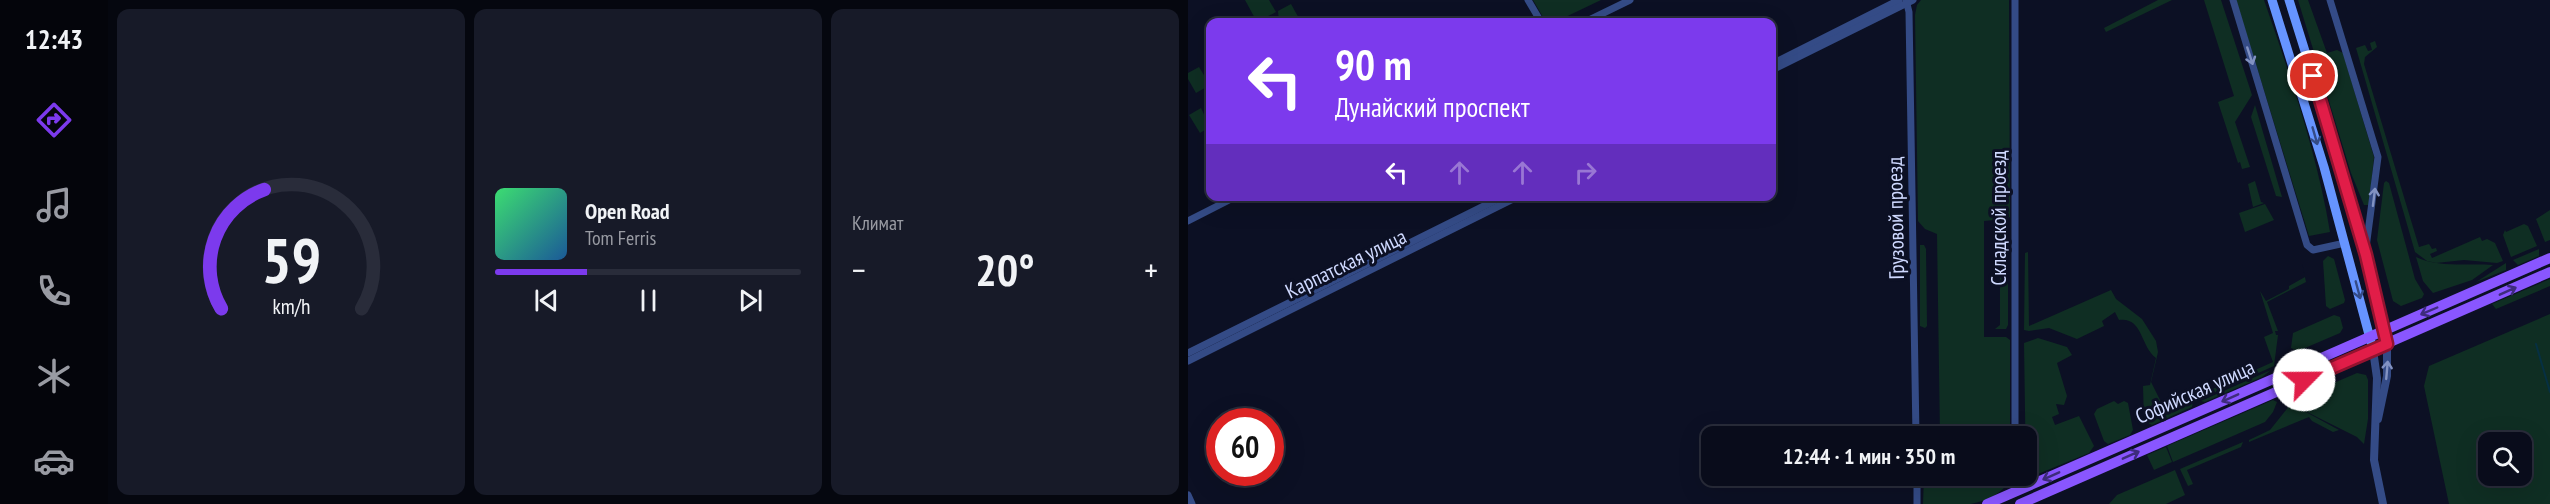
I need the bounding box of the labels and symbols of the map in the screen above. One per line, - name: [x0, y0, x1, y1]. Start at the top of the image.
- one-way arrow: [2245, 46, 2256, 65]
- pin: [2287, 50, 2338, 101]
- one-way arrow: [2310, 126, 2321, 145]
- street label: Складской проезд: [1985, 151, 2012, 285]
- street label: Грузовой проезд: [1881, 156, 1910, 280]
- one-way arrow: [2369, 188, 2380, 207]
- street label: Карпатская улица: [1281, 223, 1411, 304]
- one-way arrow: [2352, 280, 2364, 299]
- one-way arrow: [2498, 284, 2516, 296]
- one-way arrow: [2420, 306, 2438, 317]
- position arrow: [2272, 348, 2336, 412]
- street label: Софийская улица: [2131, 353, 2259, 430]
- one-way arrow: [2382, 360, 2393, 380]
- one-way arrow: [2221, 393, 2239, 404]
- speed limit sign: 60: [1206, 408, 1284, 486]
- one-way arrow: [2122, 449, 2140, 461]
- one-way arrow: [2042, 471, 2060, 482]

